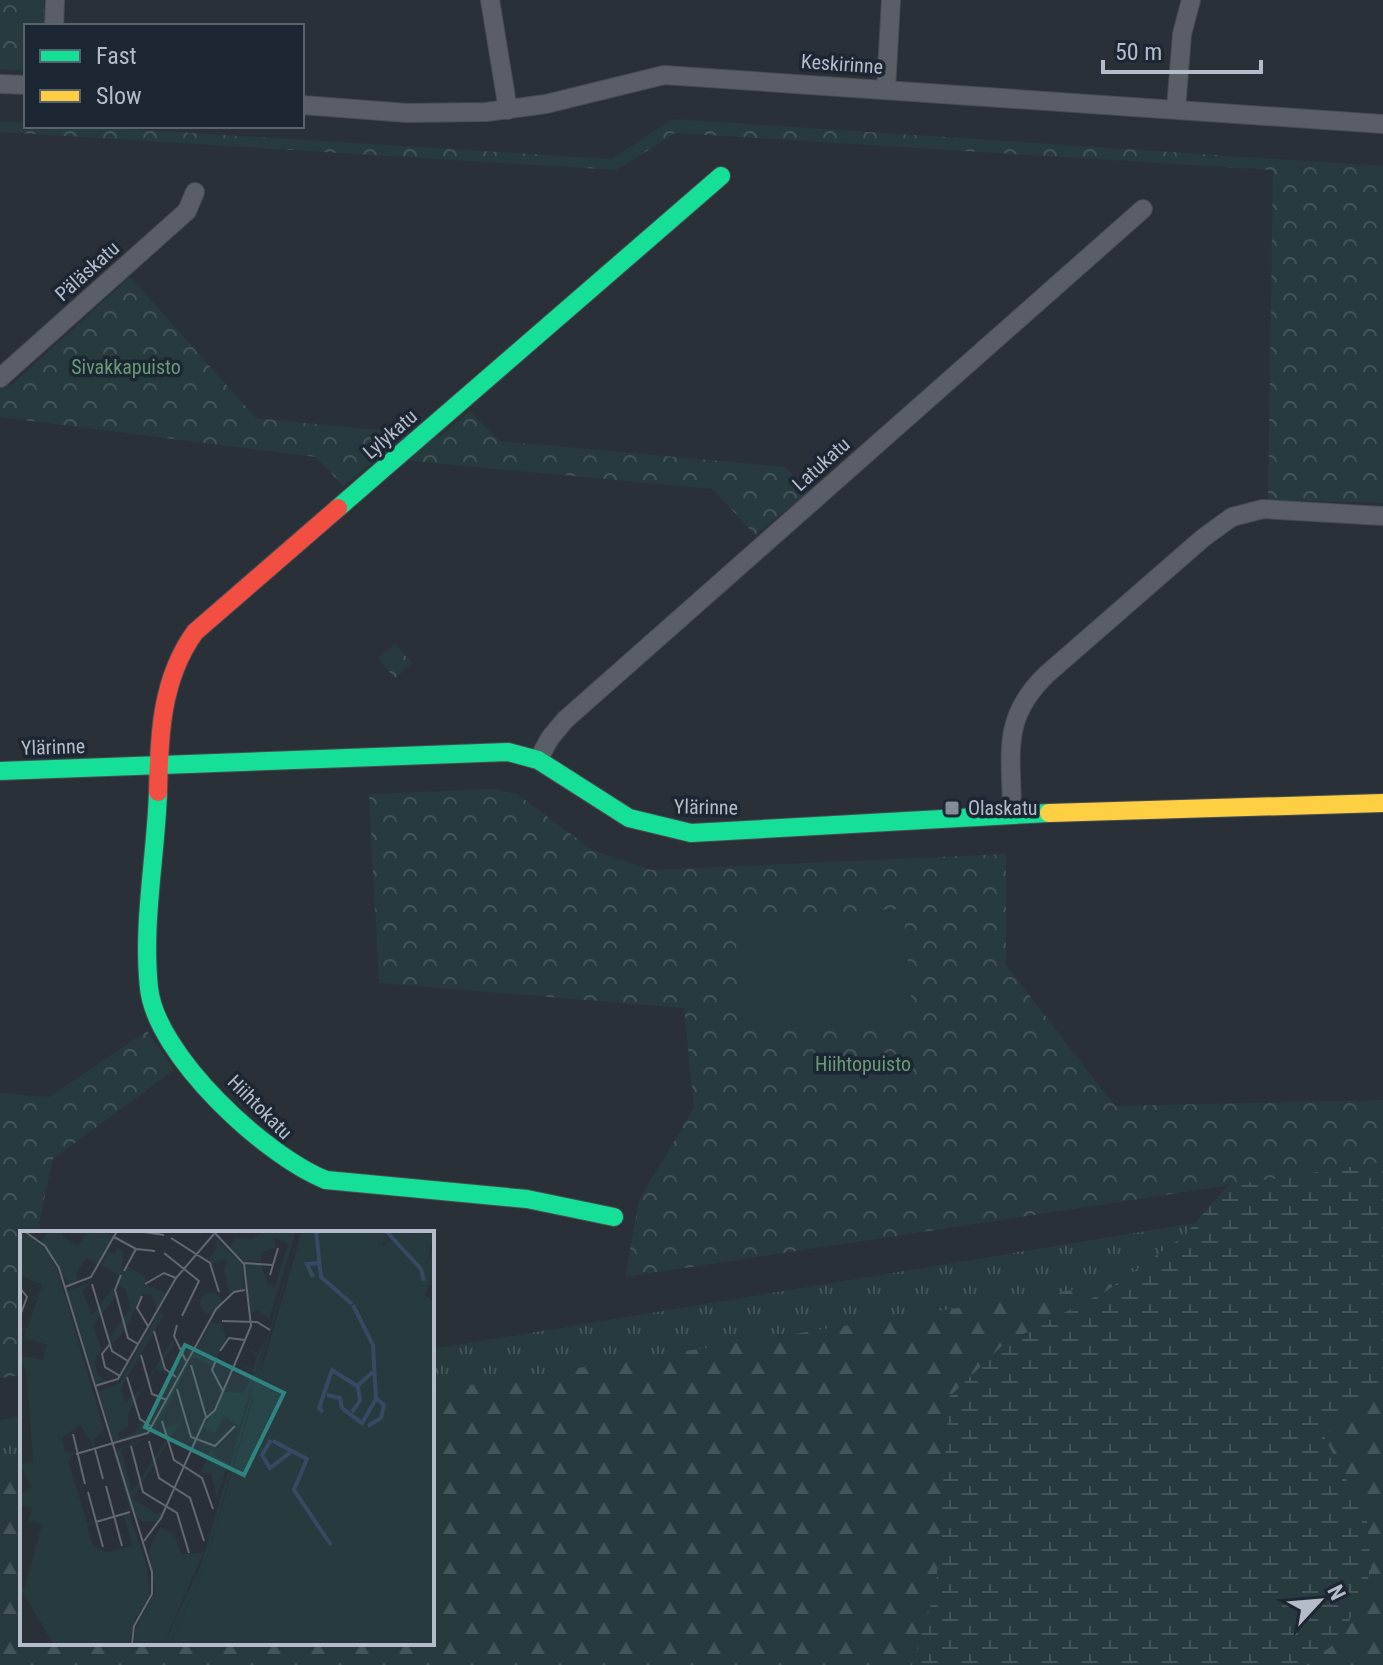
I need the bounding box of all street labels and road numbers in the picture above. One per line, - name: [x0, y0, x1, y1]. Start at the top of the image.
- street label: Keskirinne: [800, 49, 884, 79]
- street label: Päläskatu: [50, 236, 124, 306]
- street label: Lylykatu: [358, 404, 422, 464]
- street label: Latukatu: [787, 432, 855, 496]
- street label: Ylärinne: [21, 734, 85, 760]
- street label: Ylärinne: [674, 794, 738, 820]
- street label: Hiihtokatu: [223, 1070, 297, 1144]

